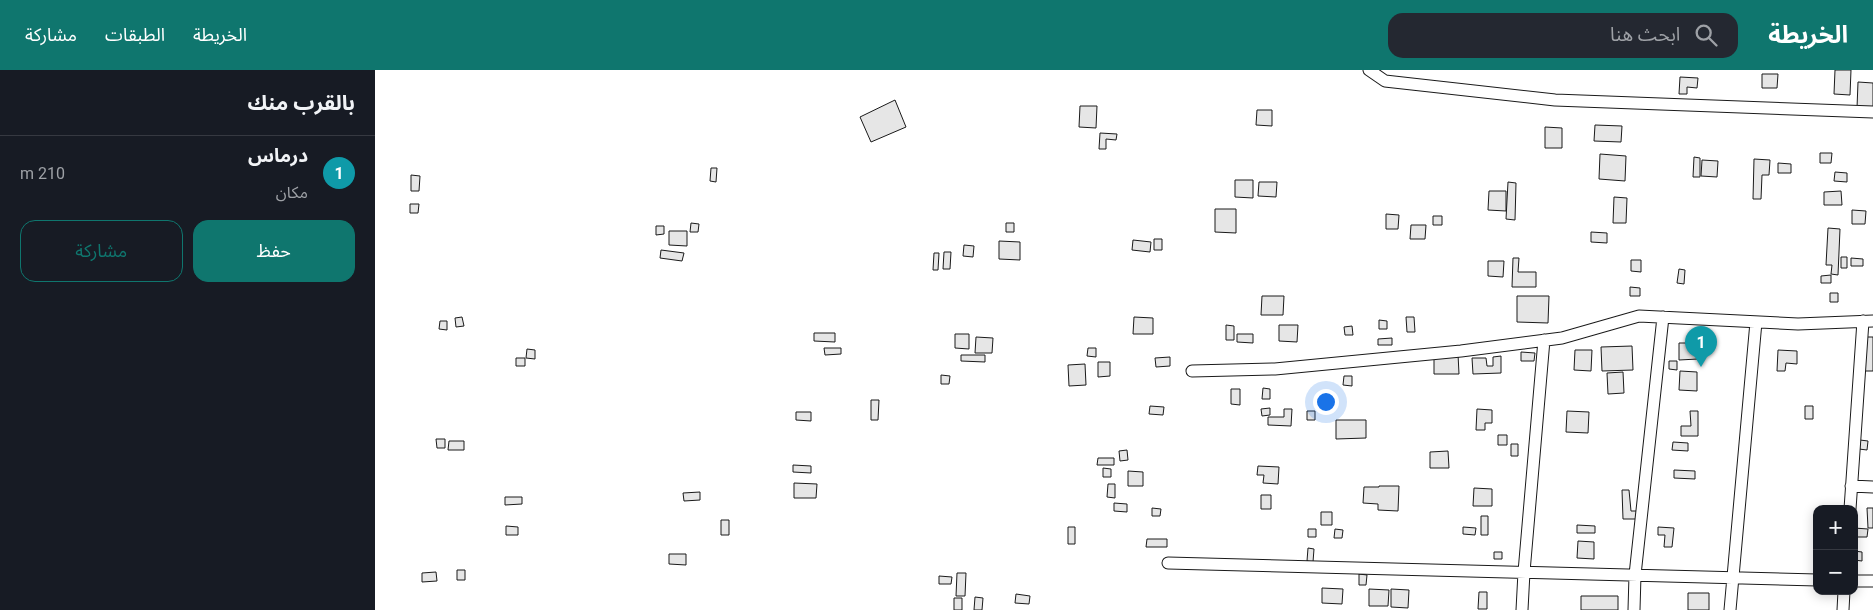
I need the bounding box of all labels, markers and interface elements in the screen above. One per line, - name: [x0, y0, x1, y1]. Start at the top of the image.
- search box: [1388, 13, 1738, 58]
- icon: search: [1692, 21, 1720, 49]
- text: الخريطة: [1768, 21, 1848, 49]
- text: ابحث هنا: [1610, 23, 1680, 46]
- text: مشاركة: [25, 24, 77, 45]
- text: الطبقات: [105, 24, 165, 45]
- text: الخريطة: [193, 24, 247, 45]
- text: بالقرب منك: [247, 91, 355, 115]
- text: درماس: [248, 144, 308, 167]
- text: 210 m: [20, 164, 65, 183]
- text: 1: [334, 164, 344, 183]
- text: مكان: [276, 183, 308, 202]
- button: مشاركة: [20, 220, 183, 282]
- button: حفظ: [193, 220, 355, 282]
- pin: 1: [1685, 326, 1717, 367]
- your location: [1313, 389, 1339, 415]
- map controls: [1813, 505, 1858, 595]
- button: +: [1813, 505, 1858, 550]
- button: −: [1813, 550, 1858, 595]

